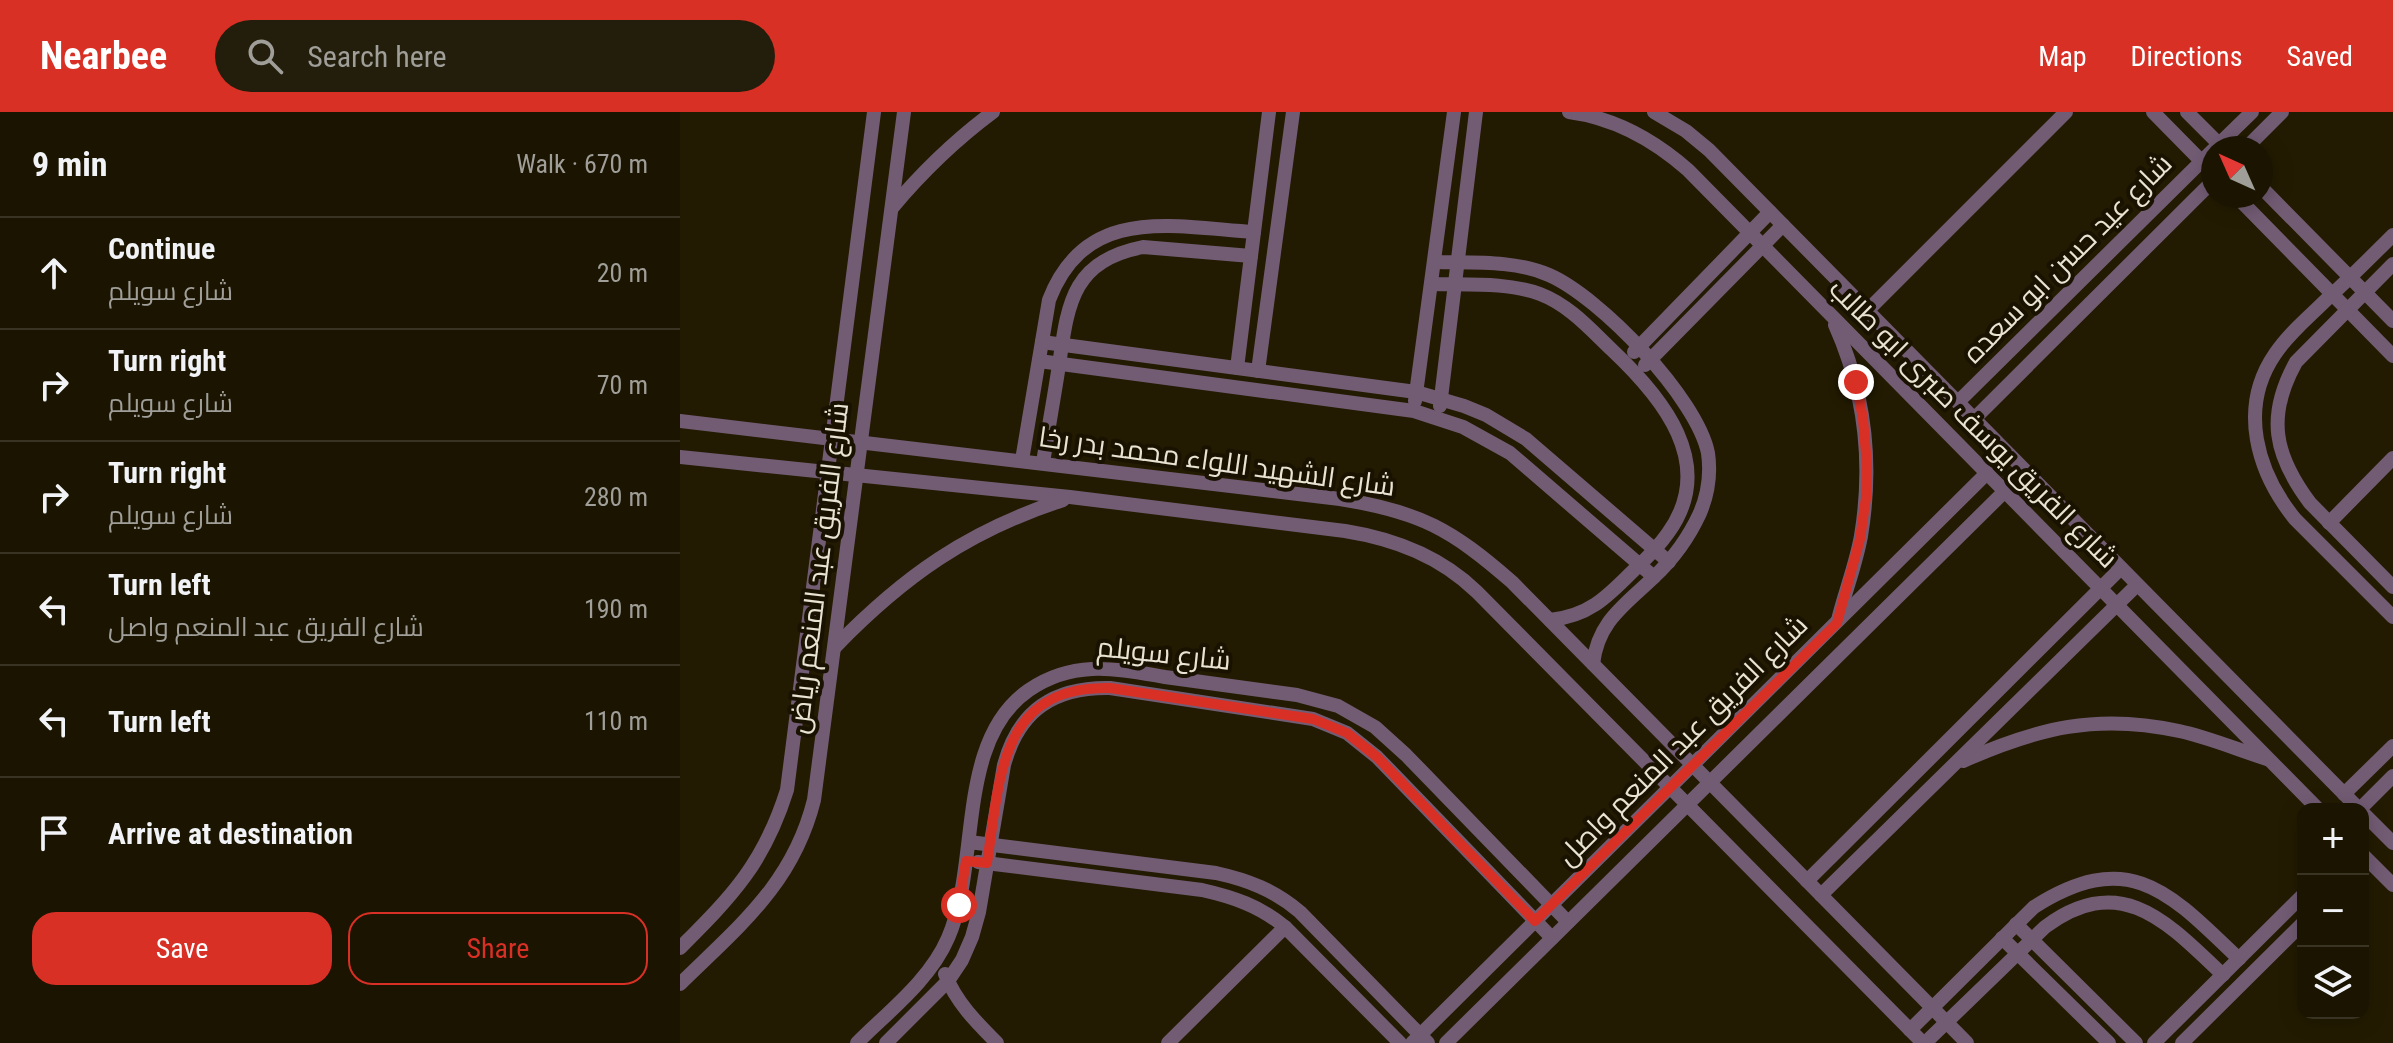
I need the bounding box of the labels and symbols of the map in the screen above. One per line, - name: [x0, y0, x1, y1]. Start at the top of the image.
- north arrow: [2201, 136, 2273, 208]
- street label: شارع عيد حسن ابو سعده: [1956, 147, 2180, 371]
- street label: شارع الفريق يوسف صبرى ابو طالب: [1821, 272, 2125, 576]
- route end: [1838, 364, 1874, 400]
- street label: شارع الفريق عبد المنعم رياض: [782, 401, 858, 736]
- street label: شارع الشهيد اللواء محمد بدر رخا: [1036, 420, 1397, 505]
- street label: شارع الفريق عبد المنعم واصل: [1550, 608, 1816, 874]
- street label: شارع سويلم: [1095, 630, 1233, 680]
- route start: [941, 887, 977, 923]

